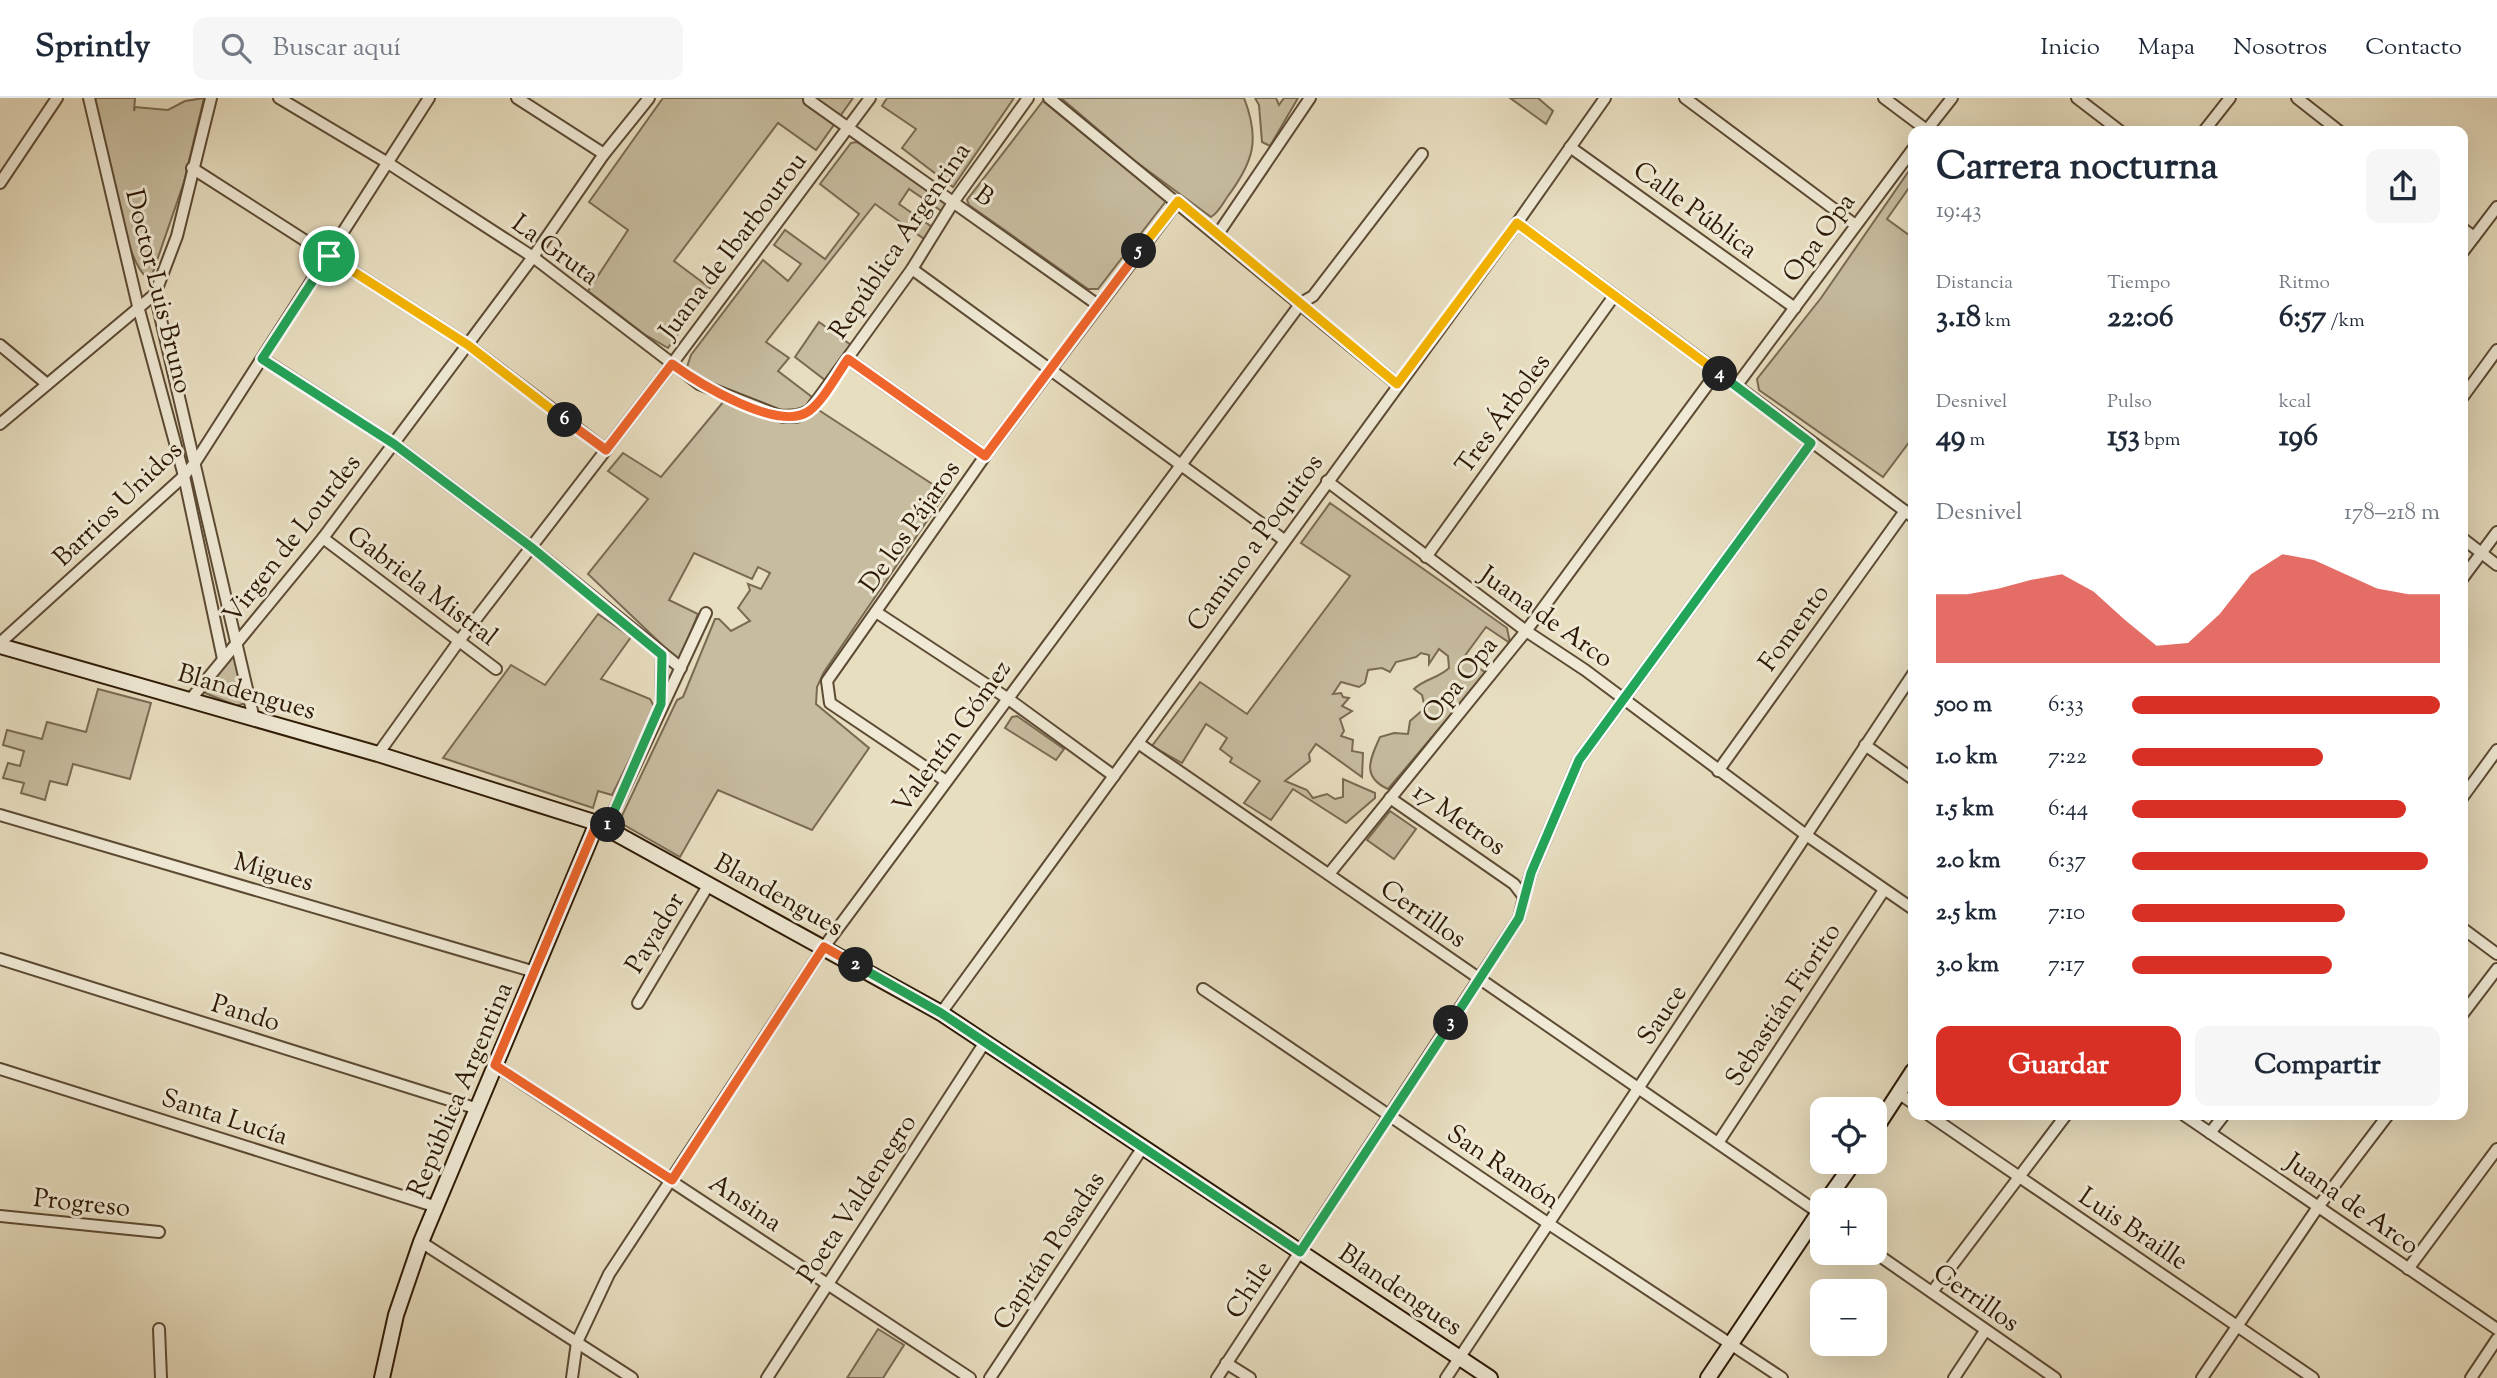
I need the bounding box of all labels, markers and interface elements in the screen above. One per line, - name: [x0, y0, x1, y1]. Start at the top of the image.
- search box: [193, 17, 683, 80]
- text: Sprintly: [35, 24, 151, 72]
- icon: search: [217, 29, 255, 67]
- text: Buscar aquí: [273, 30, 401, 67]
- text: Inicio: [2040, 31, 2100, 65]
- text: Mapa: [2138, 31, 2195, 65]
- text: Nosotros: [2233, 31, 2327, 65]
- text: Contacto: [2365, 31, 2462, 65]
- street label: República Argentina: [821, 135, 981, 347]
- text: Carrera nocturna: [1936, 142, 2218, 196]
- street label: Juana de Ibarbourou: [650, 145, 817, 350]
- button: share: [2366, 149, 2440, 223]
- street label: Calle Pública: [1625, 153, 1764, 269]
- street label: B: [966, 177, 1001, 217]
- street label: Doctor Luis Bruno: [114, 186, 201, 398]
- street label: Opa Opa: [1775, 186, 1865, 291]
- text: 19:43: [1936, 195, 1982, 228]
- street label: La Gruta: [503, 207, 606, 295]
- pin: [299, 226, 359, 286]
- pin: 5: [1122, 234, 1156, 268]
- icon: arrive: [310, 237, 348, 275]
- text: 5: [1135, 237, 1142, 264]
- text: Distancia: [1936, 270, 2013, 297]
- text: Tiempo: [2107, 270, 2170, 297]
- text: Ritmo: [2279, 270, 2330, 297]
- text: 3.18: [1936, 297, 1981, 340]
- text: 22:06: [2107, 297, 2174, 340]
- text: 6:57: [2279, 297, 2326, 340]
- text: km: [1981, 308, 2011, 335]
- text: /km: [2326, 308, 2365, 335]
- street label: Tres Árboles: [1448, 346, 1561, 483]
- pin: 4: [1702, 356, 1738, 392]
- text: 4: [1715, 360, 1724, 387]
- text: Desnivel: [1936, 389, 2007, 416]
- text: Pulso: [2107, 389, 2152, 416]
- text: kcal: [2279, 389, 2311, 416]
- pin: 6: [548, 402, 582, 438]
- text: 6: [560, 406, 569, 433]
- text: 49: [1936, 416, 1965, 459]
- text: 153: [2107, 416, 2140, 459]
- text: 196: [2279, 416, 2318, 459]
- text: m: [1965, 427, 1985, 454]
- text: bpm: [2140, 427, 2180, 454]
- street label: Barrios Unidos: [46, 433, 192, 576]
- street label: Virgen de Lourdes: [215, 447, 371, 632]
- street label: Camino a Poquitos: [1179, 447, 1333, 640]
- street label: De los Pájaros: [852, 454, 970, 601]
- text: Desnivel: [1936, 497, 2022, 530]
- text: 178–218 m: [2344, 497, 2440, 530]
- street label: Gabriela Mistral: [338, 518, 505, 656]
- street label: Juana de Arco: [1470, 557, 1620, 678]
- street label: Fomento: [1751, 577, 1839, 680]
- street label: Opa Opa: [1414, 629, 1508, 732]
- street label: Valentín Gómez: [885, 653, 1021, 822]
- street label: Blandengues: [173, 656, 320, 731]
- text: 500 m: [1936, 689, 1992, 722]
- text: 6:33: [2048, 689, 2084, 722]
- text: 1.0 km: [1936, 741, 1998, 774]
- text: 7:22: [2048, 741, 2087, 774]
- street label: 17 Metros: [1405, 774, 1513, 866]
- text: 1.5 km: [1936, 793, 1994, 826]
- text: 6:44: [2048, 793, 2088, 826]
- pin: 1: [590, 808, 626, 842]
- text: 1: [604, 811, 611, 838]
- street label: Migues: [229, 844, 317, 902]
- text: 2.0 km: [1936, 845, 2001, 878]
- text: 6:37: [2048, 845, 2086, 878]
- street label: Blandengues: [707, 846, 849, 947]
- street label: Cerrillos: [1372, 872, 1473, 958]
- street label: Payador: [617, 885, 695, 981]
- text: 2.5 km: [1936, 897, 1997, 930]
- text: 7:10: [2048, 897, 2085, 930]
- street label: Sebastián Fiorito: [1717, 916, 1851, 1095]
- pin: 2: [838, 948, 874, 982]
- text: 3.0 km: [1936, 949, 1999, 982]
- text: 7:17: [2048, 949, 2085, 982]
- text: 2: [851, 951, 860, 978]
- street label: República Argentina: [399, 977, 523, 1203]
- street label: Sauce: [1629, 978, 1697, 1053]
- street label: Pando: [206, 986, 284, 1042]
- pin: 3: [1434, 1006, 1468, 1040]
- text: 3: [1447, 1009, 1454, 1036]
- button: Guardar: [1936, 1026, 2181, 1106]
- button: Compartir: [2195, 1026, 2440, 1106]
- street label: Santa Lucía: [156, 1081, 292, 1156]
- map controls: [1810, 1097, 1887, 1356]
- button: locate: [1810, 1097, 1887, 1174]
- street label: Poeta Valdenegro: [789, 1108, 927, 1291]
- street label: San Ramón: [1438, 1116, 1567, 1220]
- street label: Juana de Arco: [2276, 1144, 2426, 1265]
- street label: Capitán Posadas: [985, 1165, 1115, 1338]
- street label: Ansina: [700, 1166, 789, 1242]
- street label: Luis Braille: [2070, 1180, 2195, 1281]
- street label: Progreso: [31, 1181, 132, 1228]
- button: +: [1810, 1188, 1887, 1265]
- street label: Blandengues: [1330, 1236, 1469, 1346]
- street label: Chile: [1217, 1254, 1283, 1327]
- street label: Cerrillos: [1925, 1256, 2026, 1342]
- button: −: [1810, 1279, 1887, 1356]

